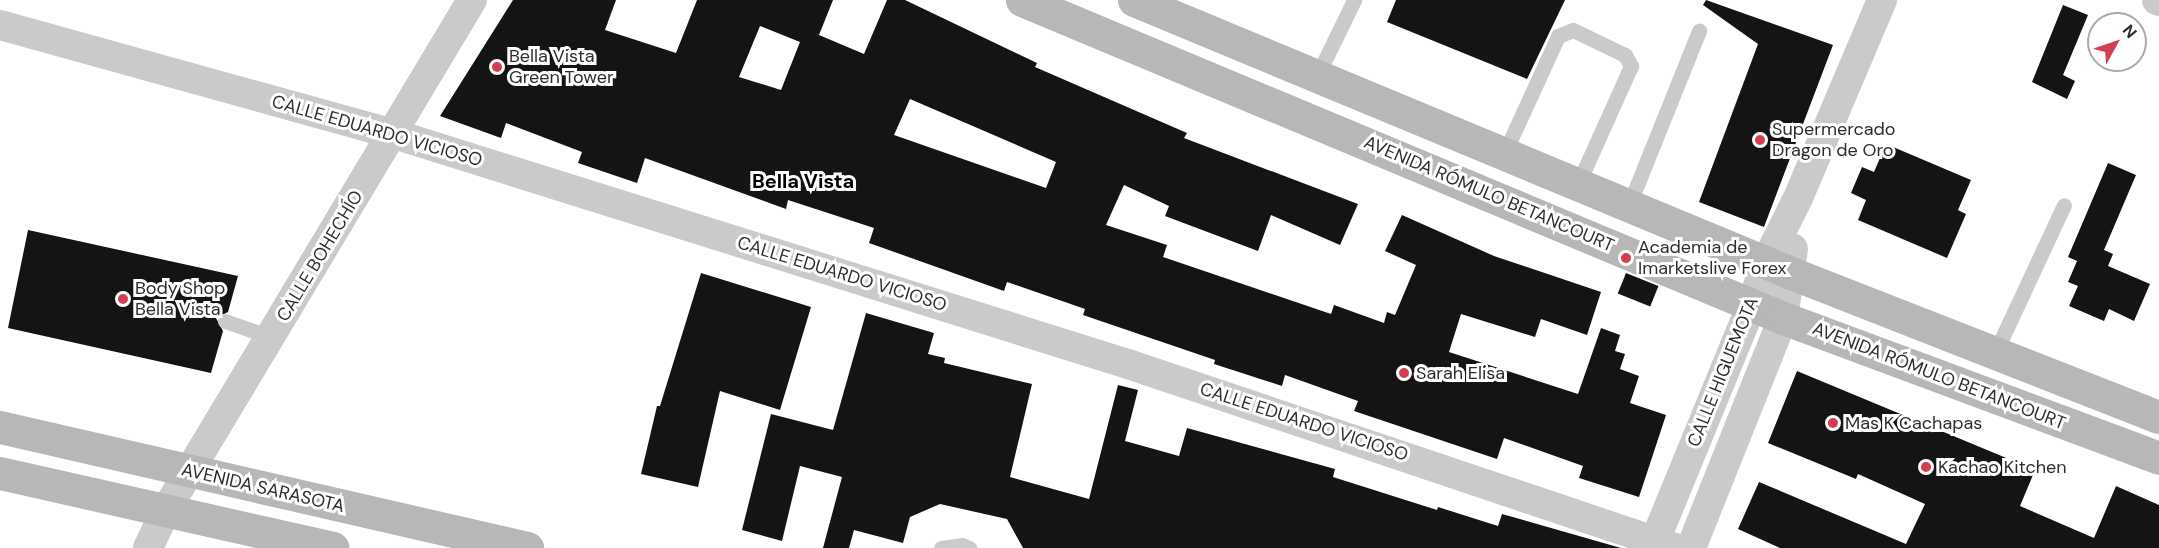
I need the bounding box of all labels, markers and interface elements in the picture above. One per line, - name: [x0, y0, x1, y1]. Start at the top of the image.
- north arrow: [2087, 12, 2147, 72]
- text: N: [2118, 20, 2141, 43]
- place label: Bella Vista Green Tower: [509, 46, 614, 88]
- marker: Bella Vista Green Tower: [490, 60, 504, 74]
- street label: CALLE EDUARDO VICIOSO: [269, 91, 485, 171]
- place label: Supermercado Dragon de Oro: [1772, 119, 1896, 162]
- street label: AVENIDA RÓMULO BETANCOURT: [1361, 131, 1617, 257]
- marker: Supermercado Dragon de Oro: [1753, 133, 1767, 147]
- district label: Bella Vista: [752, 169, 854, 193]
- street label: CALLE BOHECHÍO: [272, 187, 368, 325]
- street label: CALLE EDUARDO VICIOSO: [735, 232, 949, 316]
- place label: Academia de Imarketslive Forex: [1638, 237, 1786, 280]
- marker: Academia de Imarketslive Forex: [1619, 251, 1633, 265]
- place label: Body Shop Bella Vista: [135, 278, 225, 320]
- marker: Body Shop Bella Vista: [116, 292, 130, 306]
- street label: CALLE HIGUEMOTA: [1683, 294, 1763, 450]
- street label: AVENIDA RÓMULO BETANCOURT: [1809, 318, 2069, 434]
- place label: Sarah Elisa: [1416, 362, 1505, 384]
- marker: Sarah Elisa: [1397, 366, 1411, 380]
- street label: CALLE EDUARDO VICIOSO: [1197, 378, 1411, 466]
- place label: Mas K Cachapas: [1845, 412, 1982, 434]
- marker: Mas K Cachapas: [1826, 416, 1840, 430]
- place label: Kachao Kitchen: [1938, 456, 2067, 478]
- street label: AVENIDA SARASOTA: [179, 459, 347, 517]
- marker: Kachao Kitchen: [1919, 460, 1933, 474]

